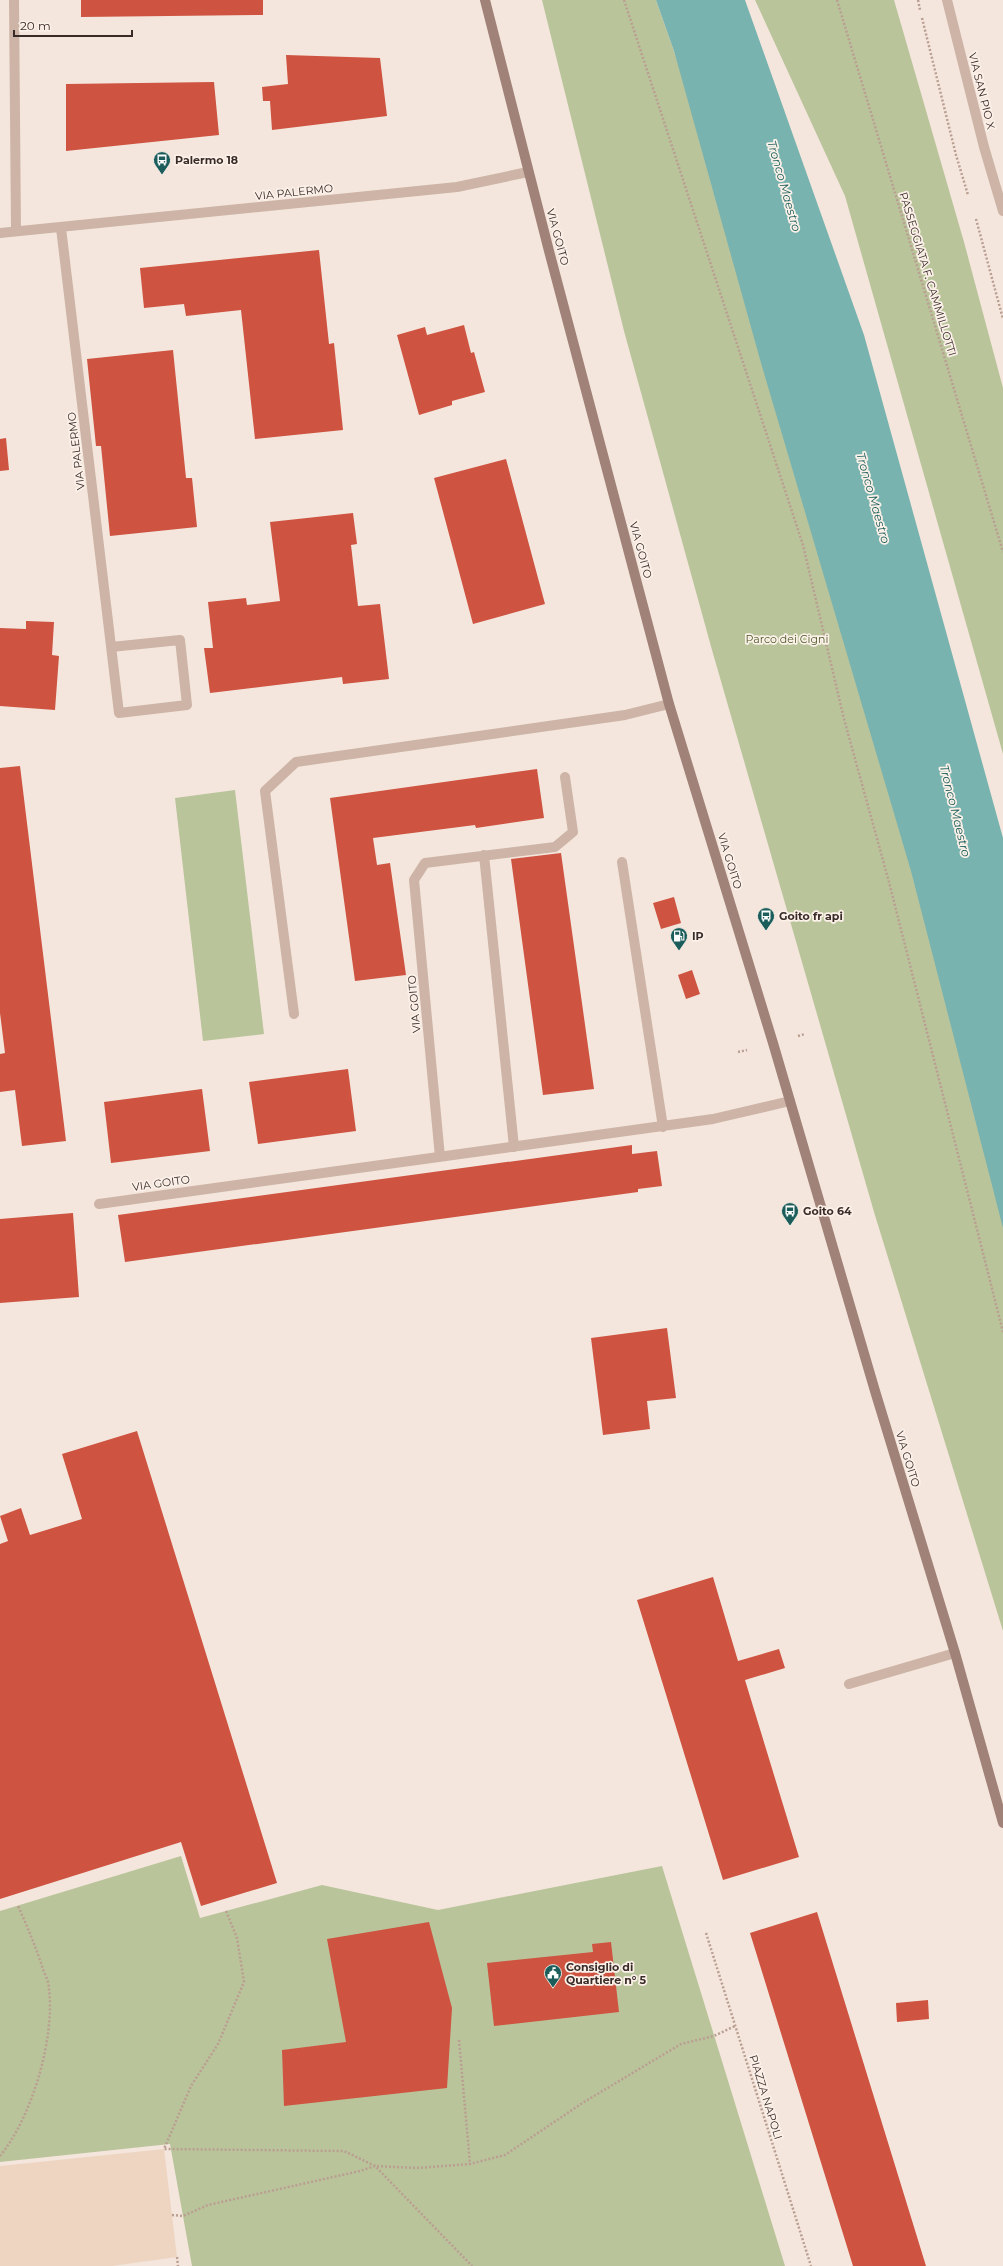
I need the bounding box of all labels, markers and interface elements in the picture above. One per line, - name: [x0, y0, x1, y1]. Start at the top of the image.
- scale bar: [14, 12, 132, 38]
- text: 20 m: [20, 18, 51, 33]
- street label: VIA SAN PIO X: [966, 51, 998, 132]
- water label: Tronco Maestro: [764, 139, 805, 234]
- bus stop icon: Palermo 18: [152, 150, 172, 175]
- place label: Palermo 18: [175, 153, 238, 167]
- street label: VIA PALERMO: [254, 181, 334, 203]
- street label: PASSEGGIATA F. CAMMILLOTTI: [896, 190, 960, 358]
- street label: VIA GOITO: [544, 207, 572, 267]
- street label: VIA PALERMO: [64, 411, 88, 491]
- water label: Tronco Maestro: [853, 451, 894, 546]
- street label: VIA GOITO: [627, 520, 655, 580]
- park label: Parco dei Cigni: [746, 632, 829, 646]
- water label: Tronco Maestro: [937, 763, 974, 859]
- street label: VIA GOITO: [715, 831, 745, 891]
- bus stop icon: Goito fr api: [756, 906, 776, 931]
- place label: Goito fr api: [779, 909, 843, 923]
- fuel station icon: IP: [669, 926, 689, 951]
- place label: IP: [692, 929, 704, 943]
- street label: VIA GOITO: [404, 974, 424, 1034]
- street label: VIA GOITO: [131, 1172, 191, 1194]
- bus stop icon: Goito 64: [780, 1201, 800, 1226]
- place label: Goito 64: [803, 1204, 852, 1218]
- street label: VIA GOITO: [893, 1429, 923, 1489]
- place label: Consiglio di Quartiere n° 5: [566, 1960, 646, 1987]
- public building icon: Consiglio di Quartiere n° 5: [543, 1963, 563, 1988]
- street label: PIAZZA NAPOLI: [746, 2053, 786, 2141]

